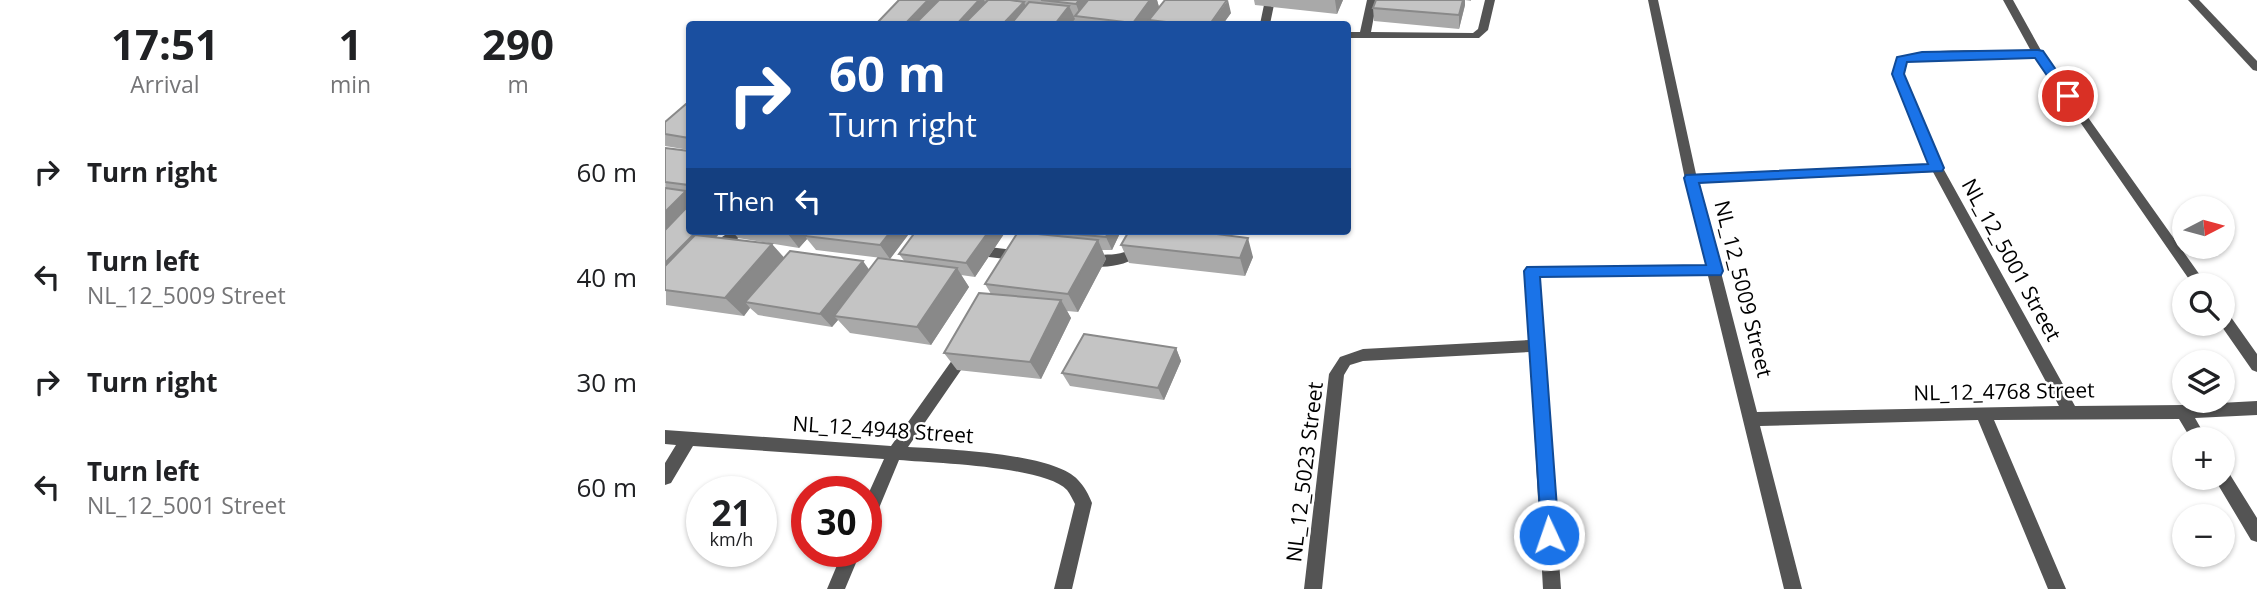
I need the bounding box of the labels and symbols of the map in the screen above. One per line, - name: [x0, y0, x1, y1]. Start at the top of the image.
- pin: [2038, 66, 2098, 126]
- street label: NL_12_5001 Street: [1956, 173, 2068, 346]
- north arrow: [2172, 196, 2235, 259]
- street label: NL_12_5009 Street: [1708, 197, 1779, 380]
- street label: NL_12_4768 Street: [1913, 375, 2095, 407]
- street label: NL_12_5023 Street: [1279, 380, 1329, 564]
- street label: NL_12_4948 Street: [792, 409, 974, 449]
- speed limit sign: 30: [791, 476, 882, 567]
- position arrow: [1512, 498, 1586, 572]

